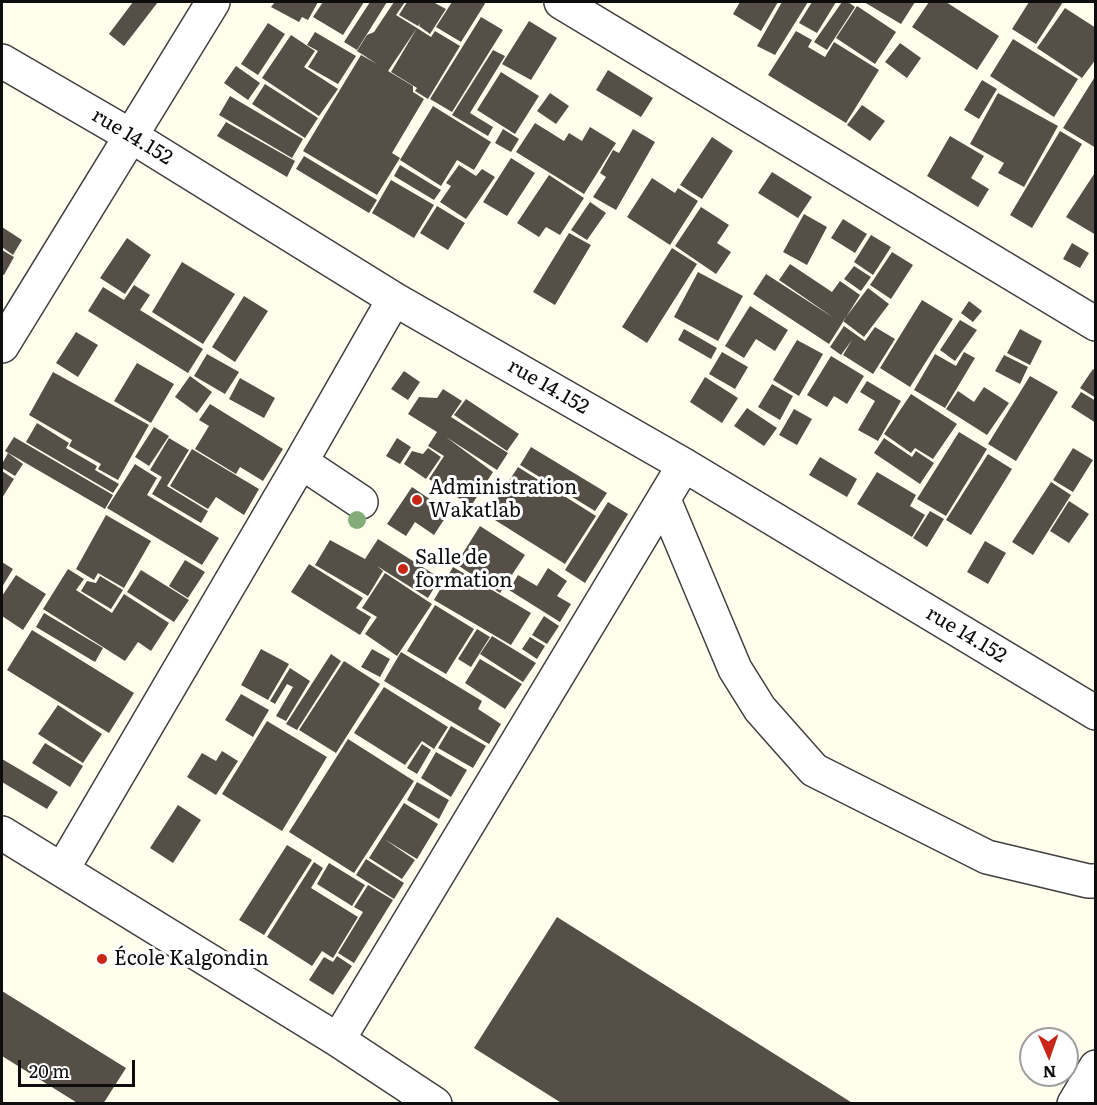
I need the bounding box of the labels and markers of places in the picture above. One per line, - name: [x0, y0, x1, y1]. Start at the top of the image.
- place label: Administration Wakatlab: [429, 476, 577, 523]
- marker: Administration Wakatlab: [410, 493, 424, 507]
- place label: Salle de formation: [415, 546, 513, 593]
- marker: Salle de formation: [396, 562, 410, 576]
- place label: École Kalgondin: [114, 947, 269, 971]
- marker: École Kalgondin: [95, 952, 109, 966]

